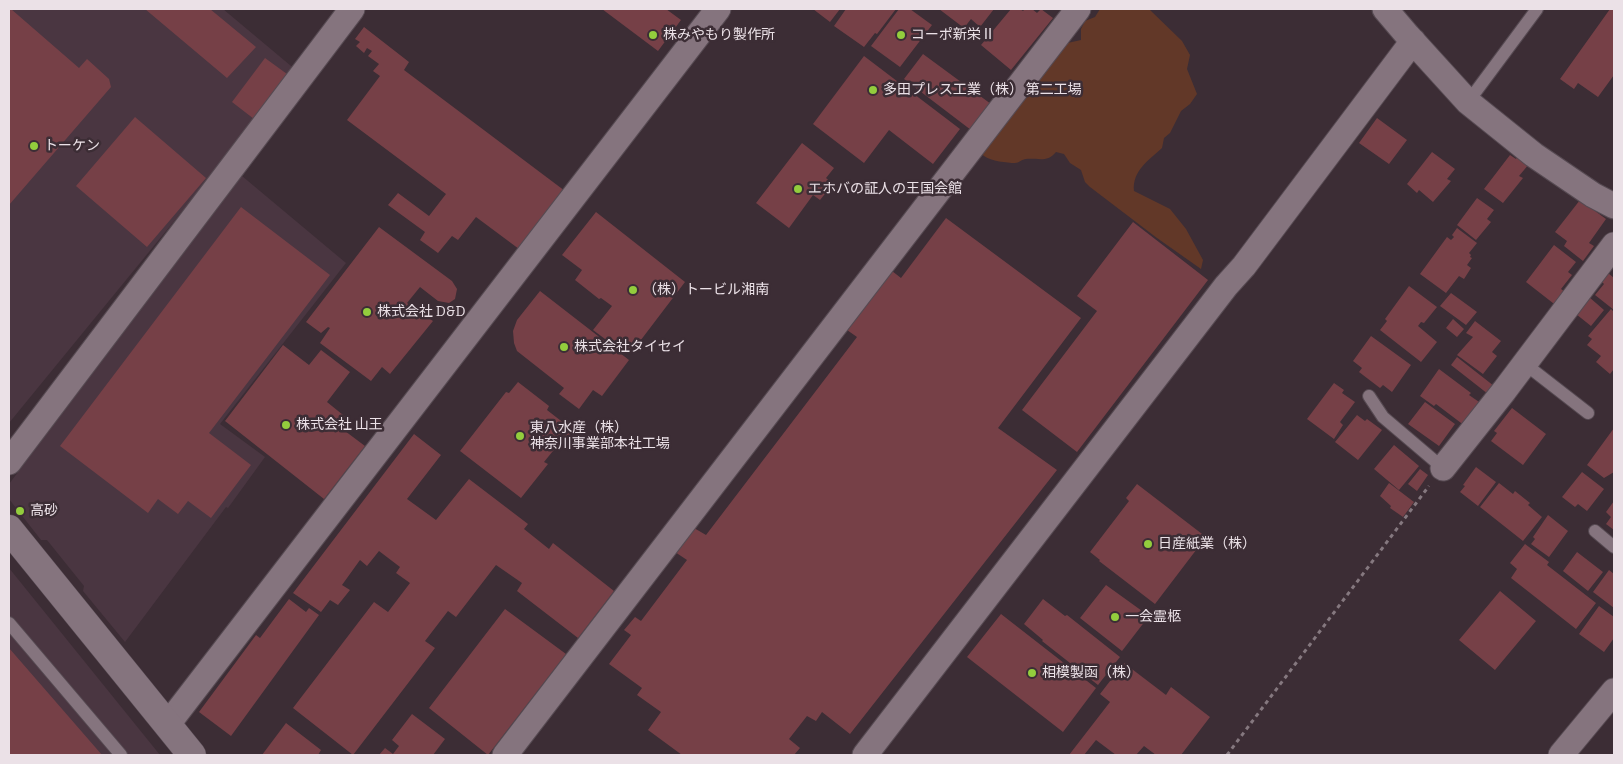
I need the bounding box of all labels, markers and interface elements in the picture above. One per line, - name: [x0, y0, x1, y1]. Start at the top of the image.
- place label: 株みやもり製作所: [663, 27, 775, 43]
- place label: コーポ新栄Ⅱ: [911, 27, 995, 43]
- marker: 株みやもり製作所: [647, 29, 659, 41]
- marker: コーポ新栄Ⅱ: [895, 29, 907, 41]
- place label: 多田プレス工業（株） 第二工場: [883, 82, 1082, 98]
- marker: 多田プレス工業（株） 第二工場: [867, 84, 879, 96]
- place label: トーケン: [44, 138, 100, 154]
- marker: トーケン: [28, 140, 40, 152]
- place label: エホバの証人の王国会館: [808, 181, 962, 197]
- marker: エホバの証人の王国会館: [792, 183, 804, 195]
- place label: （株）トービル湘南: [643, 282, 769, 298]
- marker: （株）トービル湘南: [627, 284, 639, 296]
- place label: 株式会社 D&D: [377, 304, 466, 320]
- marker: 株式会社 D&D: [361, 306, 373, 318]
- place label: 株式会社タイセイ: [574, 339, 686, 355]
- marker: 株式会社タイセイ: [558, 341, 570, 353]
- place label: 株式会社 山王: [296, 417, 383, 433]
- marker: 株式会社 山王: [280, 419, 292, 431]
- place label: 東八水産（株） 神奈川事業部本社工場: [530, 420, 670, 452]
- marker: 東八水産（株） 神奈川事業部本社工場: [514, 430, 526, 442]
- place label: 高砂: [30, 503, 58, 519]
- marker: 高砂: [14, 505, 26, 517]
- place label: 日産紙業（株）: [1158, 536, 1256, 552]
- marker: 日産紙業（株）: [1142, 538, 1154, 550]
- place label: 一会霊柩: [1125, 609, 1181, 625]
- marker: 一会霊柩: [1109, 611, 1121, 623]
- place label: 相模製函（株）: [1042, 665, 1140, 681]
- marker: 相模製函（株）: [1026, 667, 1038, 679]

